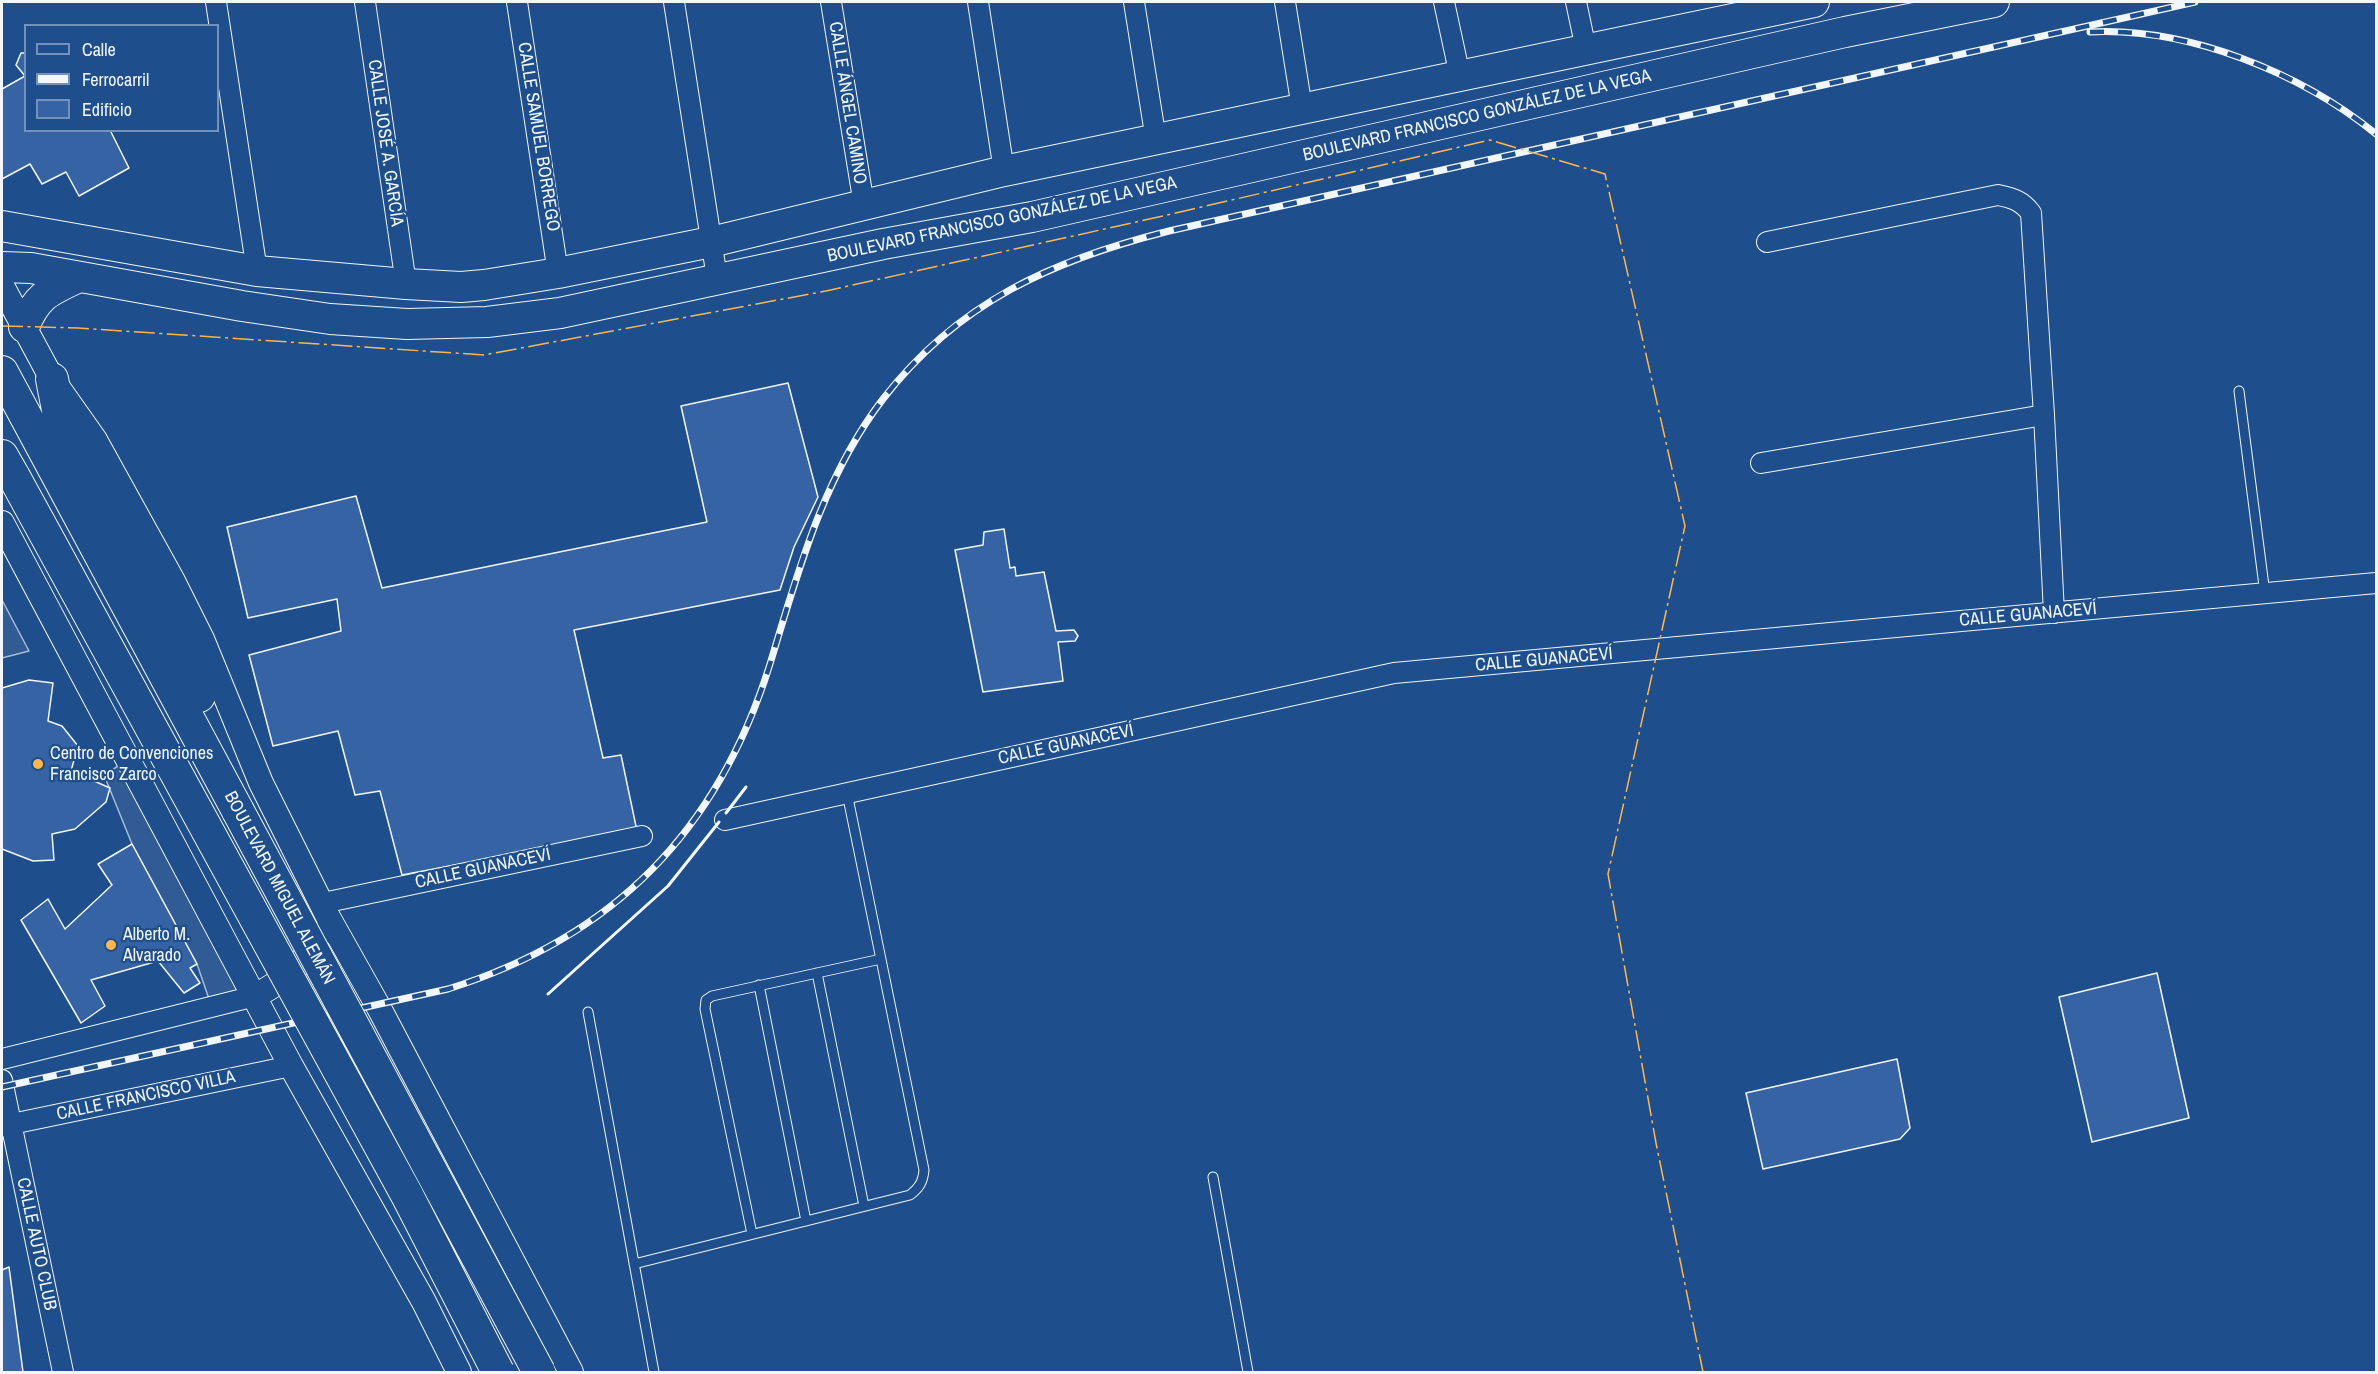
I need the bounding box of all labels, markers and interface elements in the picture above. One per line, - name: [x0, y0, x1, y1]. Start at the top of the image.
- street label: CALLE ÁNGEL CAMINO: [824, 20, 870, 186]
- legend: [24, 24, 219, 132]
- text: Calle: [82, 37, 116, 62]
- street label: CALLE SAMUEL BORREGO: [512, 41, 564, 233]
- street label: CALLE JOSÉ A. GARCÍA: [363, 58, 407, 228]
- street label: BOULEVARD FRANCISCO GONZÁLEZ DE LA VEGA: [1301, 65, 1653, 167]
- text: Ferrocarril: [82, 67, 149, 92]
- text: Edificio: [82, 97, 132, 122]
- street label: BOULEVARD FRANCISCO GONZÁLEZ DE LA VEGA: [825, 172, 1179, 268]
- street label: CALLE GUANACEVÍ: [1958, 598, 2098, 632]
- street label: CALLE GUANACEVÍ: [1474, 643, 1614, 677]
- street label: CALLE GUANACEVÍ: [996, 720, 1136, 770]
- place label: Centro de Convenciones Francisco Zarco: [50, 743, 213, 786]
- marker: Centro de Convenciones Francisco Zarco: [31, 757, 45, 771]
- street label: BOULEVARD MIGUEL ALEMÁN: [219, 788, 339, 988]
- street label: CALLE GUANACEVÍ: [413, 844, 553, 894]
- place label: Alberto M. Alvarado: [123, 924, 190, 966]
- marker: Alberto M. Alvarado: [104, 938, 118, 952]
- street label: CALLE FRANCISCO VILLA: [55, 1067, 237, 1125]
- street label: CALLE AUTO CLUB: [11, 1176, 61, 1312]

